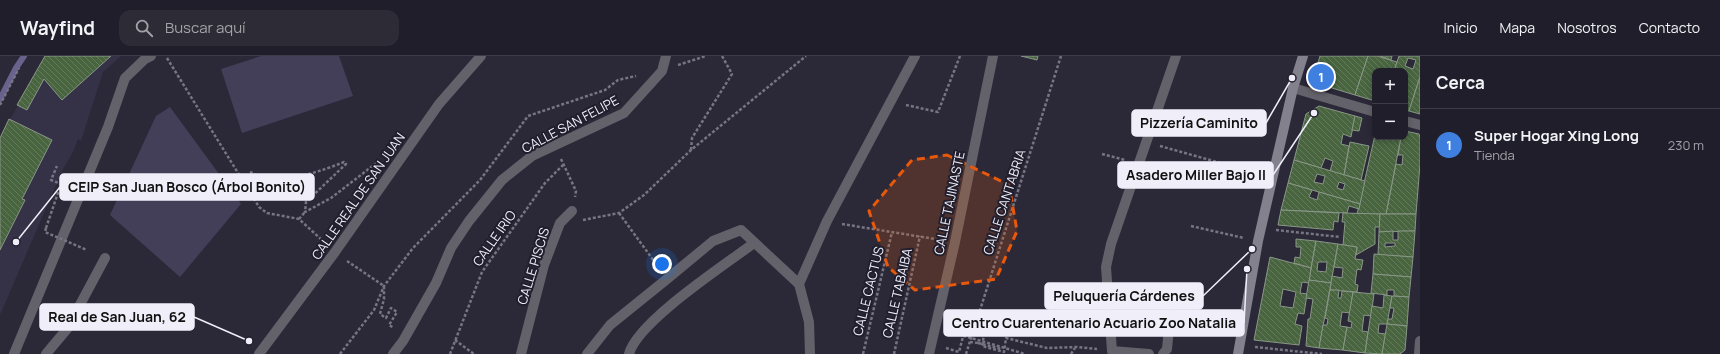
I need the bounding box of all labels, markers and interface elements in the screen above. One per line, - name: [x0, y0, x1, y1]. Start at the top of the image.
- search box: [119, 10, 399, 46]
- text: Wayfind: [20, 15, 95, 41]
- icon: search: [133, 17, 155, 39]
- text: Buscar aquí: [165, 17, 246, 38]
- text: Inicio: [1444, 18, 1478, 37]
- text: Mapa: [1500, 18, 1535, 37]
- text: Nosotros: [1557, 18, 1617, 37]
- text: Contacto: [1639, 18, 1700, 37]
- pin: 1: [1308, 62, 1334, 92]
- map controls: [1372, 68, 1408, 140]
- button: +: [1372, 68, 1408, 104]
- text: Cerca: [1436, 71, 1485, 94]
- street label: CALLE SAN FELIPE: [518, 91, 622, 157]
- button: −: [1372, 104, 1408, 140]
- callout: Pizzería Caminito: [1132, 110, 1266, 136]
- text: Pizzería Caminito: [1140, 113, 1258, 132]
- text: Super Hogar Xing Long: [1474, 125, 1639, 146]
- street label: CALLE REAL DE SAN JUAN: [307, 129, 409, 263]
- text: 1: [1446, 136, 1452, 154]
- text: 230 m: [1668, 136, 1704, 154]
- text: Tienda: [1474, 146, 1515, 164]
- street label: CALLE CANTABRIA: [978, 147, 1030, 257]
- street label: CALLE TAJINASTE: [929, 150, 969, 256]
- callout: Asadero Miller Bajo II: [1118, 162, 1273, 188]
- text: Asadero Miller Bajo II: [1126, 165, 1266, 184]
- callout: CEIP San Juan Bosco (Árbol Bonito): [60, 174, 314, 200]
- text: CEIP San Juan Bosco (Árbol Bonito): [68, 177, 306, 196]
- street label: CALLE IRIO: [468, 206, 520, 269]
- street label: CALLE PISCIS: [513, 225, 553, 307]
- street label: CALLE CACTUS: [848, 244, 888, 338]
- street label: CALLE TABAIBA: [878, 246, 916, 340]
- your location: [652, 254, 672, 274]
- callout: Peluquería Cárdenes: [1045, 283, 1203, 309]
- text: Peluquería Cárdenes: [1053, 286, 1195, 305]
- callout: Real de San Juan, 62: [40, 304, 194, 330]
- text: Real de San Juan, 62: [48, 307, 186, 326]
- callout: Centro Cuarentenario Acuario Zoo Natalia: [944, 310, 1244, 336]
- text: Centro Cuarentenario Acuario Zoo Natalia: [952, 313, 1236, 332]

